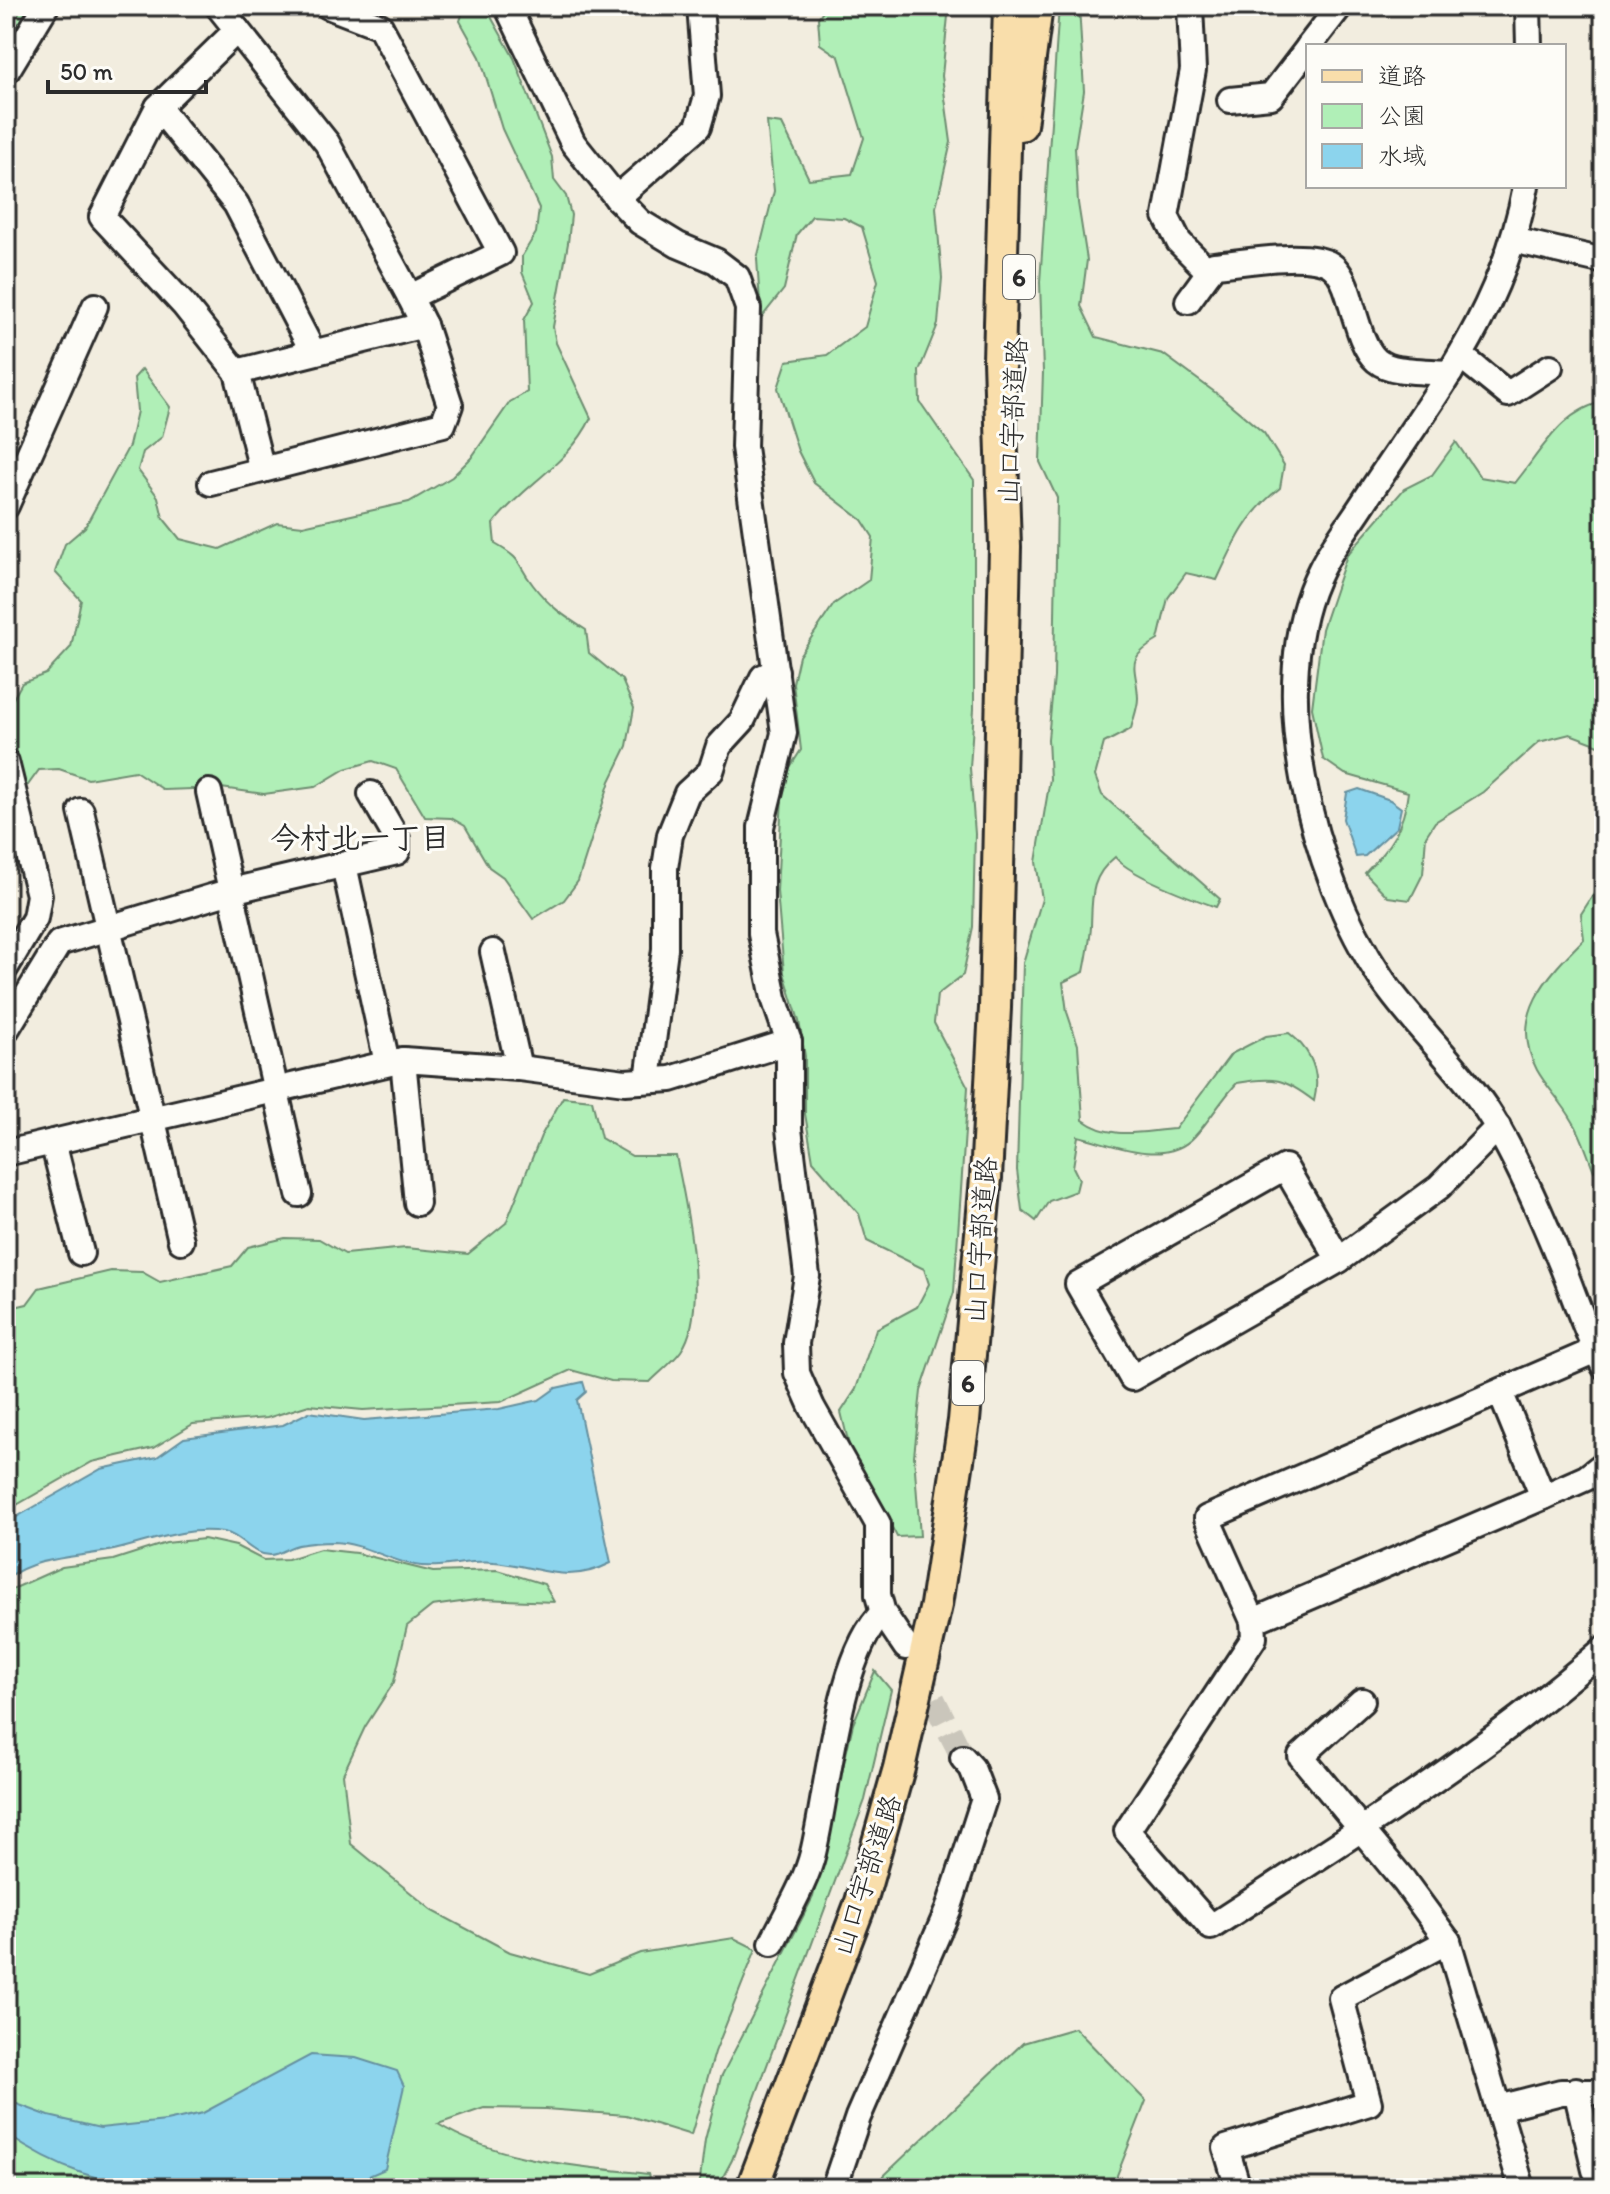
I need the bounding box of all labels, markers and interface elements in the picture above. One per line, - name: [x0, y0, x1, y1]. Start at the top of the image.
- scale bar: [48, 44, 206, 94]
- legend: [1306, 44, 1566, 188]
- text: 50 m: [60, 57, 113, 86]
- text: 道路: [1378, 61, 1426, 90]
- text: 公園: [1378, 101, 1426, 130]
- text: 水域: [1378, 141, 1426, 170]
- road number: 6: [1003, 255, 1035, 299]
- street label: 山口宇部道路: [991, 336, 1033, 506]
- district label: 今村北一丁目: [270, 819, 450, 856]
- street label: 山口宇部道路: [957, 1155, 1003, 1325]
- road number: 6: [952, 1361, 984, 1405]
- street label: 山口宇部道路: [824, 1790, 908, 1960]

